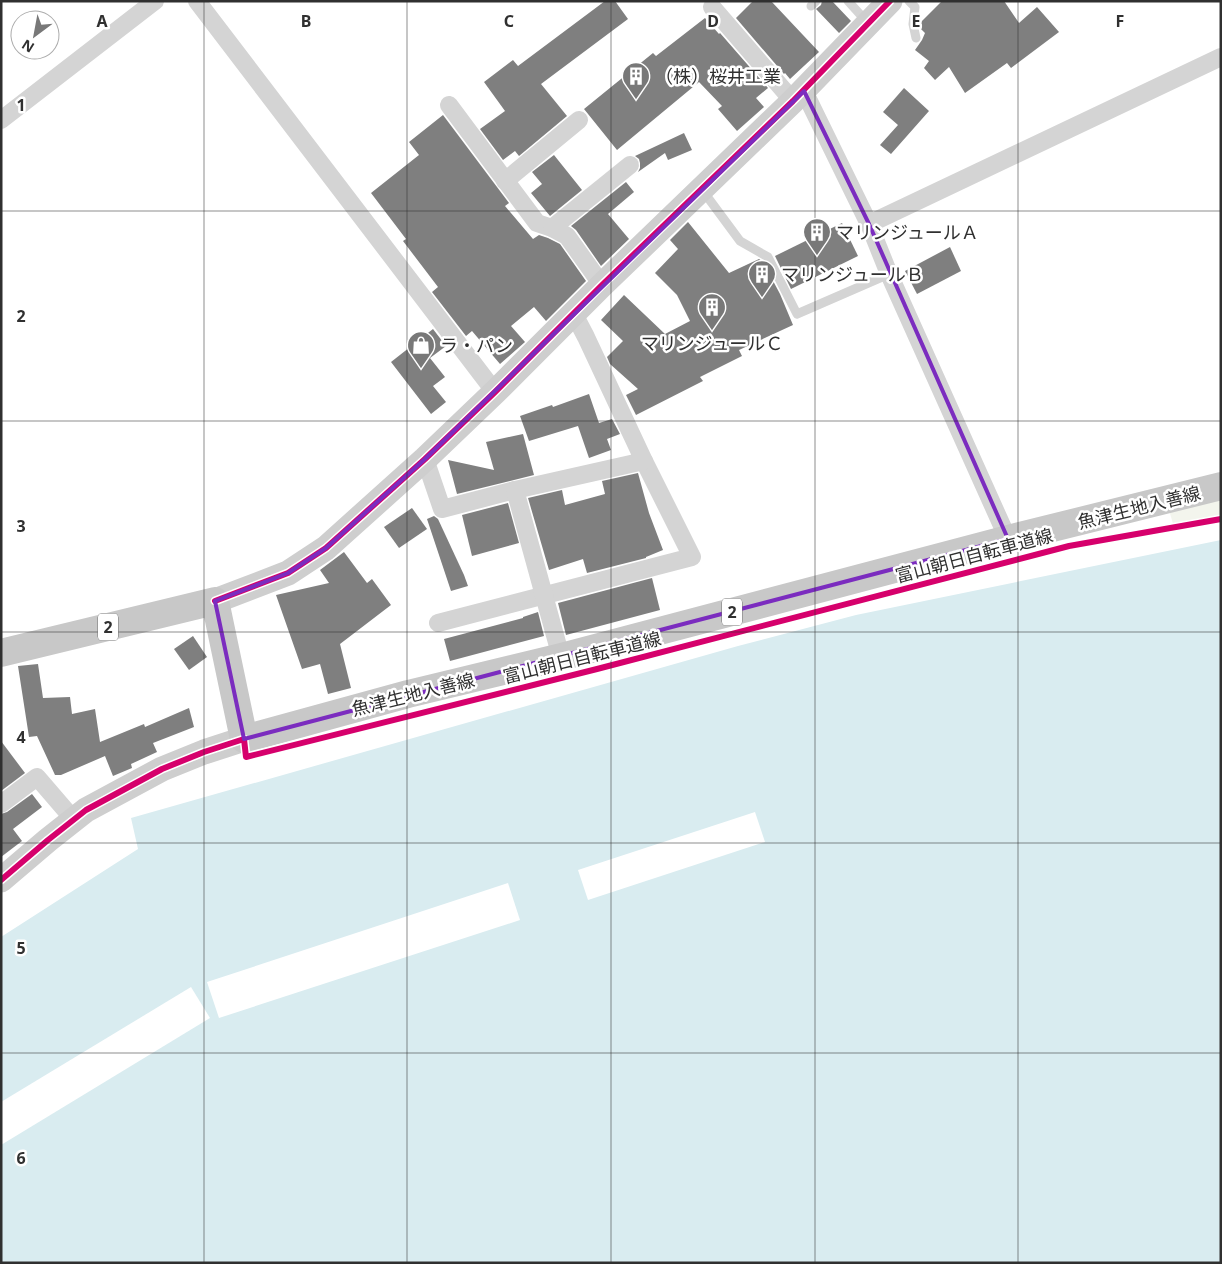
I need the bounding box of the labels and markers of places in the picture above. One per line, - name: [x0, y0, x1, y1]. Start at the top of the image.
- building icon: （株）桜井工業: [621, 61, 651, 100]
- place label: （株）桜井工業: [655, 64, 781, 88]
- building icon: マリンジュールＡ: [802, 217, 832, 256]
- place label: マリンジュールＡ: [836, 220, 979, 244]
- building icon: マリンジュールＢ: [747, 259, 777, 298]
- place label: マリンジュールＢ: [781, 262, 924, 286]
- building icon: マリンジュールＣ: [697, 292, 727, 331]
- shop icon: ラ・パン: [406, 330, 436, 369]
- place label: マリンジュールＣ: [641, 331, 783, 355]
- place label: ラ・パン: [440, 333, 513, 357]

